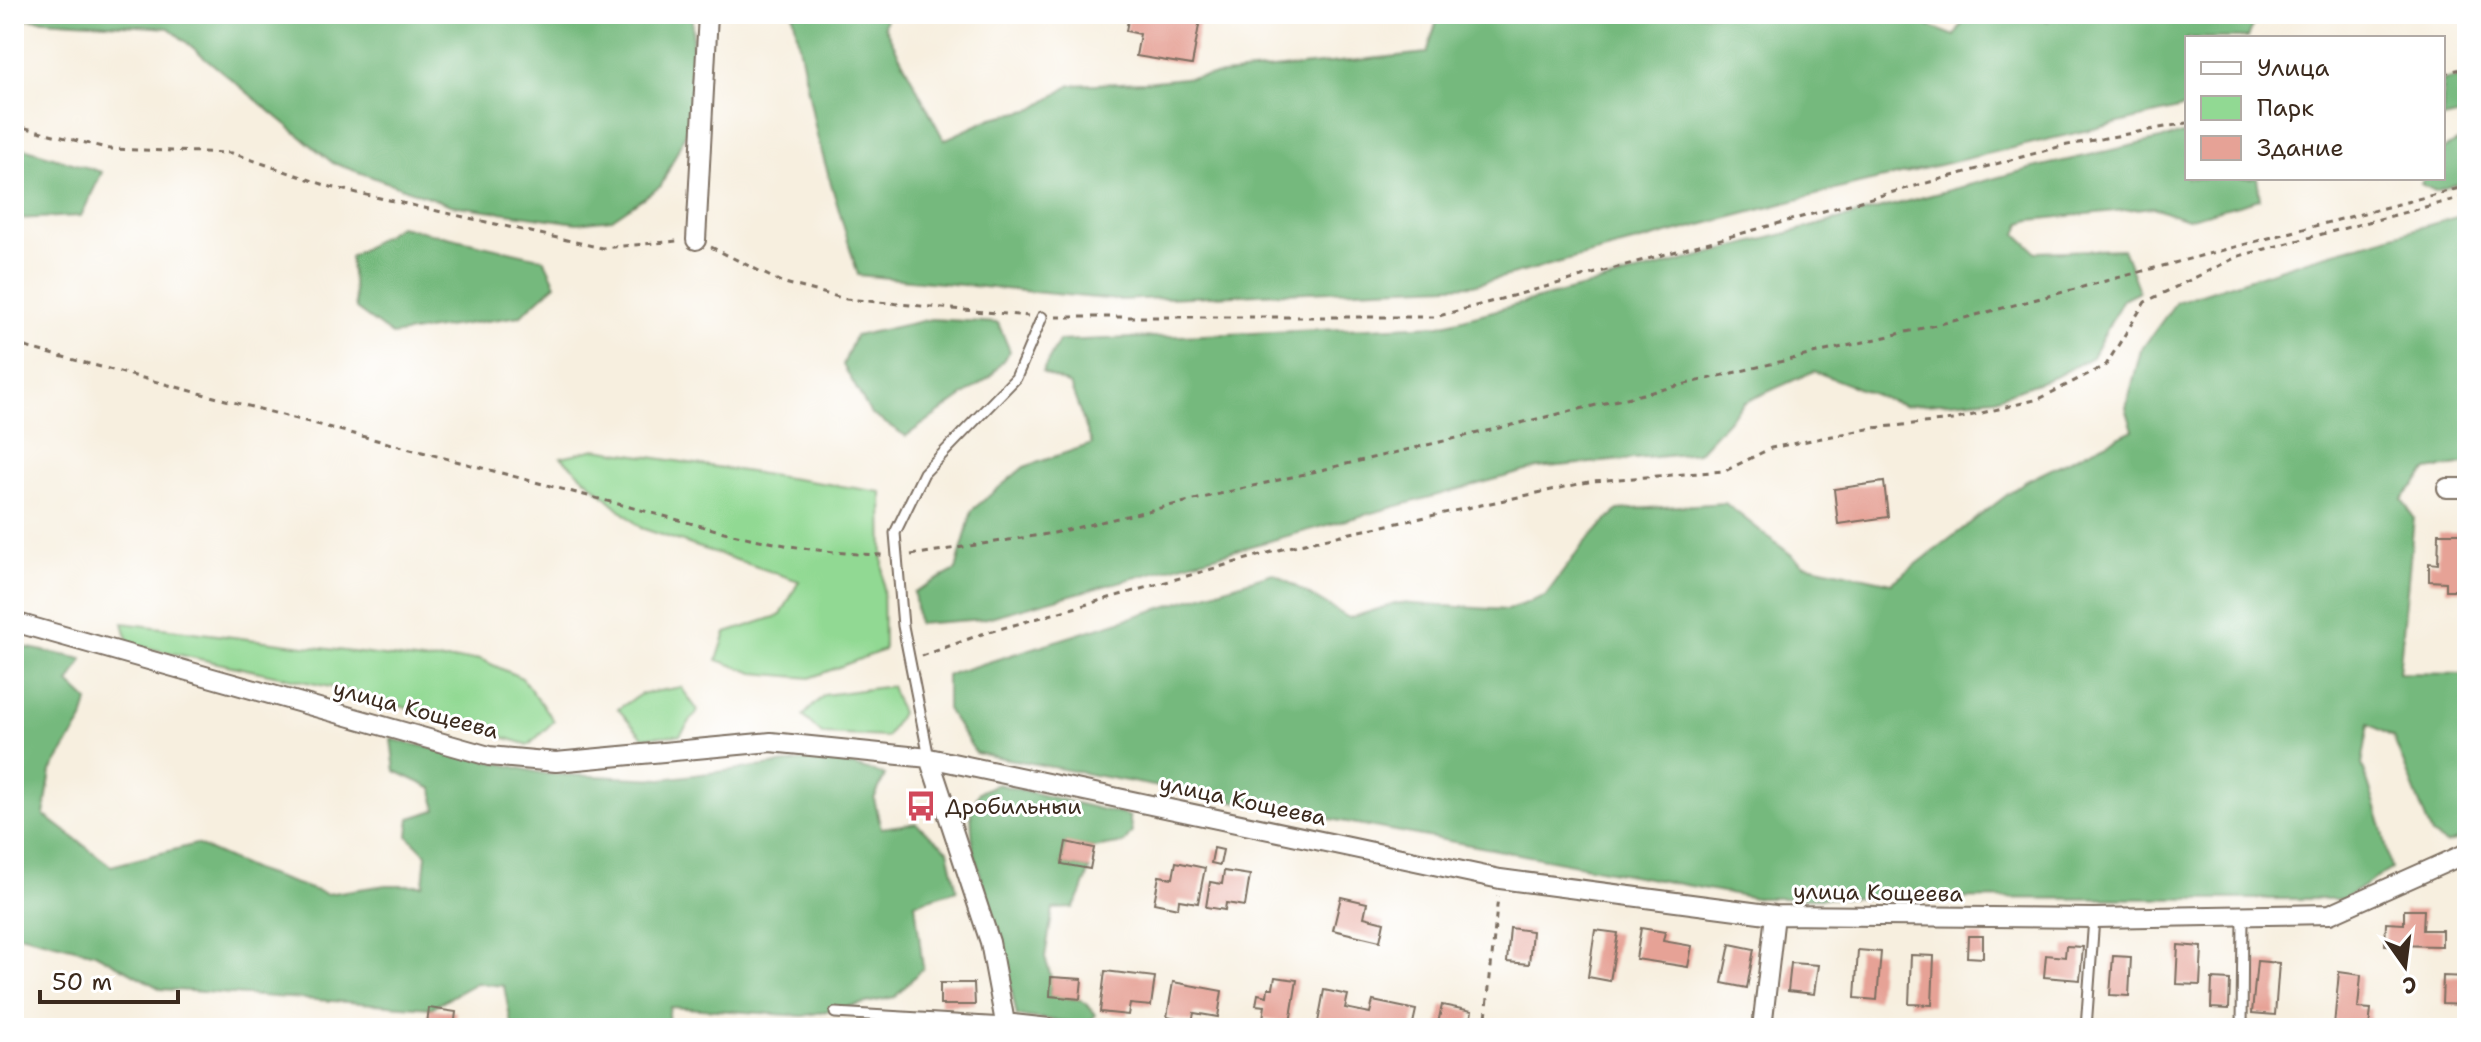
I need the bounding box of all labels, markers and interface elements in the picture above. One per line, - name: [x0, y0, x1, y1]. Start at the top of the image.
- legend: [2185, 36, 2445, 180]
- text: Улица: [2257, 52, 2330, 84]
- text: Парк: [2257, 92, 2314, 124]
- text: Здание: [2257, 132, 2344, 164]
- street label: улица Кощеева: [330, 673, 502, 746]
- street label: улица Кощеева: [1157, 769, 1329, 832]
- bus stop icon: Дробильныи: [904, 789, 938, 823]
- place label: Дробильныи: [945, 792, 1082, 821]
- street label: улица Кощеева: [1793, 877, 1964, 908]
- north arrow: [2365, 926, 2445, 1006]
- scale bar: [40, 954, 178, 1004]
- text: 50 m: [52, 966, 112, 998]
- text: С: [2400, 969, 2420, 1001]

